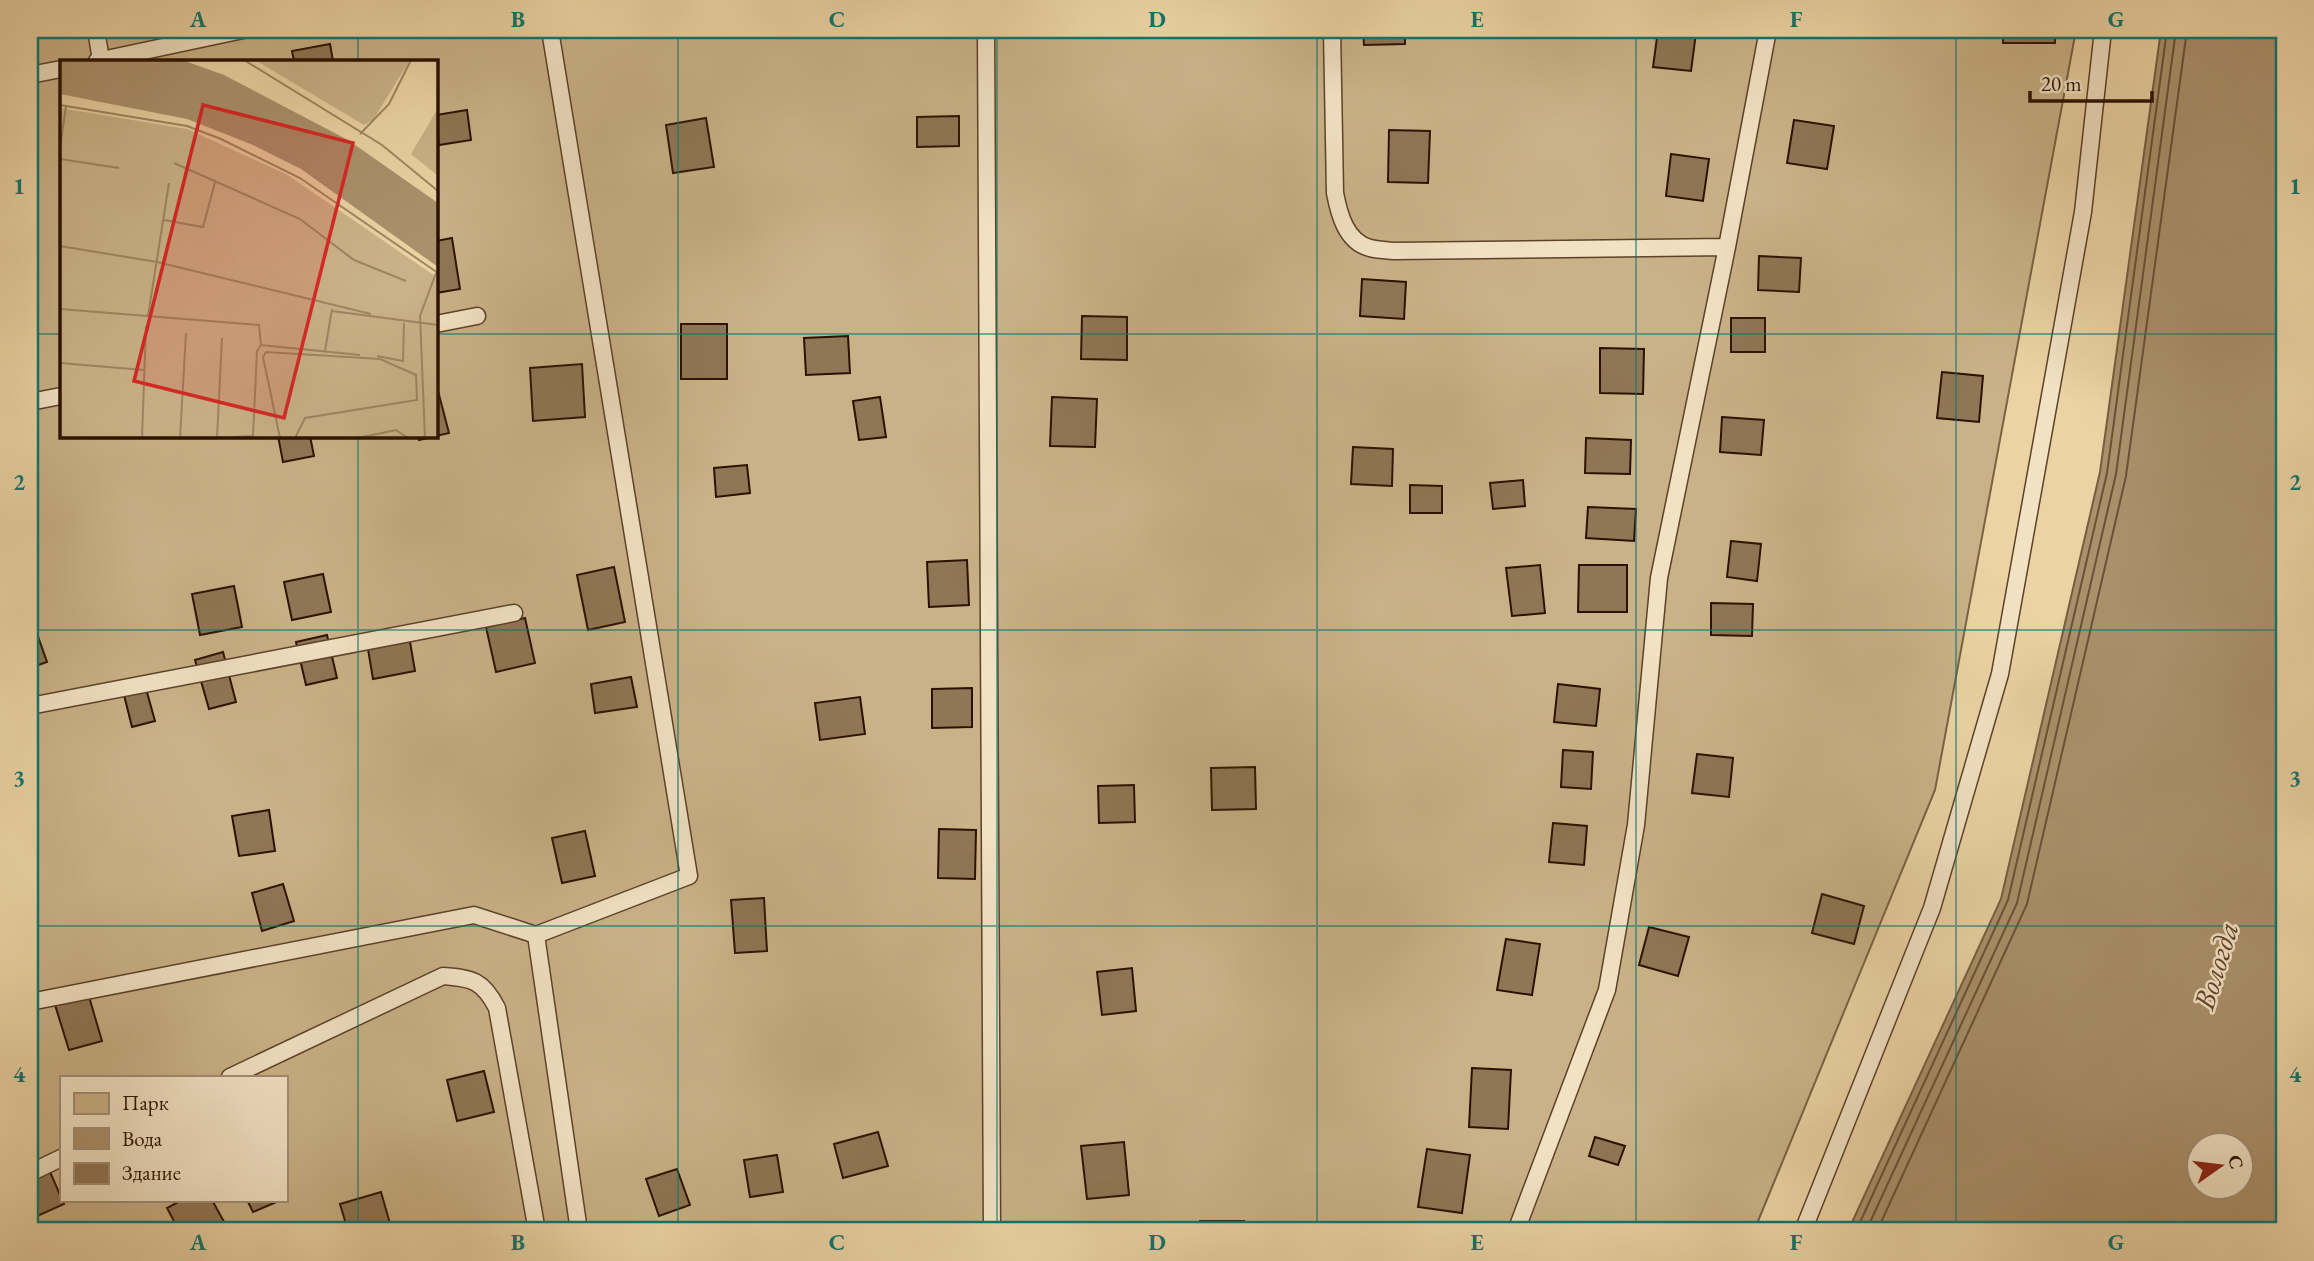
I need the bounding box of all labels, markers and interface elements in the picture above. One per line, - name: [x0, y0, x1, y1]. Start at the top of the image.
- text: A: [189, 4, 207, 34]
- text: B: [511, 4, 525, 34]
- text: C: [829, 4, 845, 34]
- text: D: [1148, 4, 1166, 34]
- text: E: [1470, 4, 1484, 34]
- text: F: [1790, 4, 1803, 34]
- text: G: [2108, 4, 2124, 34]
- inset map: [60, 60, 438, 438]
- scale bar: [2030, 60, 2153, 104]
- text: 20 m: [2041, 70, 2082, 97]
- text: 1: [13, 171, 25, 201]
- text: 1: [2289, 171, 2301, 201]
- text: 2: [13, 467, 25, 497]
- text: 2: [2289, 467, 2301, 497]
- text: 3: [13, 763, 25, 793]
- text: 3: [2289, 763, 2301, 793]
- water label: Вологда: [2183, 917, 2247, 1015]
- text: 4: [13, 1059, 26, 1089]
- text: 4: [2289, 1059, 2302, 1089]
- legend: [60, 1076, 287, 1202]
- text: Парк: [122, 1089, 169, 1116]
- text: Вода: [122, 1125, 163, 1152]
- north arrow: [2184, 1132, 2254, 1202]
- text: С: [2222, 1152, 2250, 1172]
- text: Здание: [122, 1159, 181, 1186]
- text: A: [189, 1227, 207, 1257]
- text: B: [511, 1227, 525, 1257]
- text: C: [829, 1227, 845, 1257]
- text: D: [1148, 1227, 1166, 1257]
- text: E: [1470, 1227, 1484, 1257]
- text: F: [1790, 1227, 1803, 1257]
- text: G: [2108, 1227, 2124, 1257]

